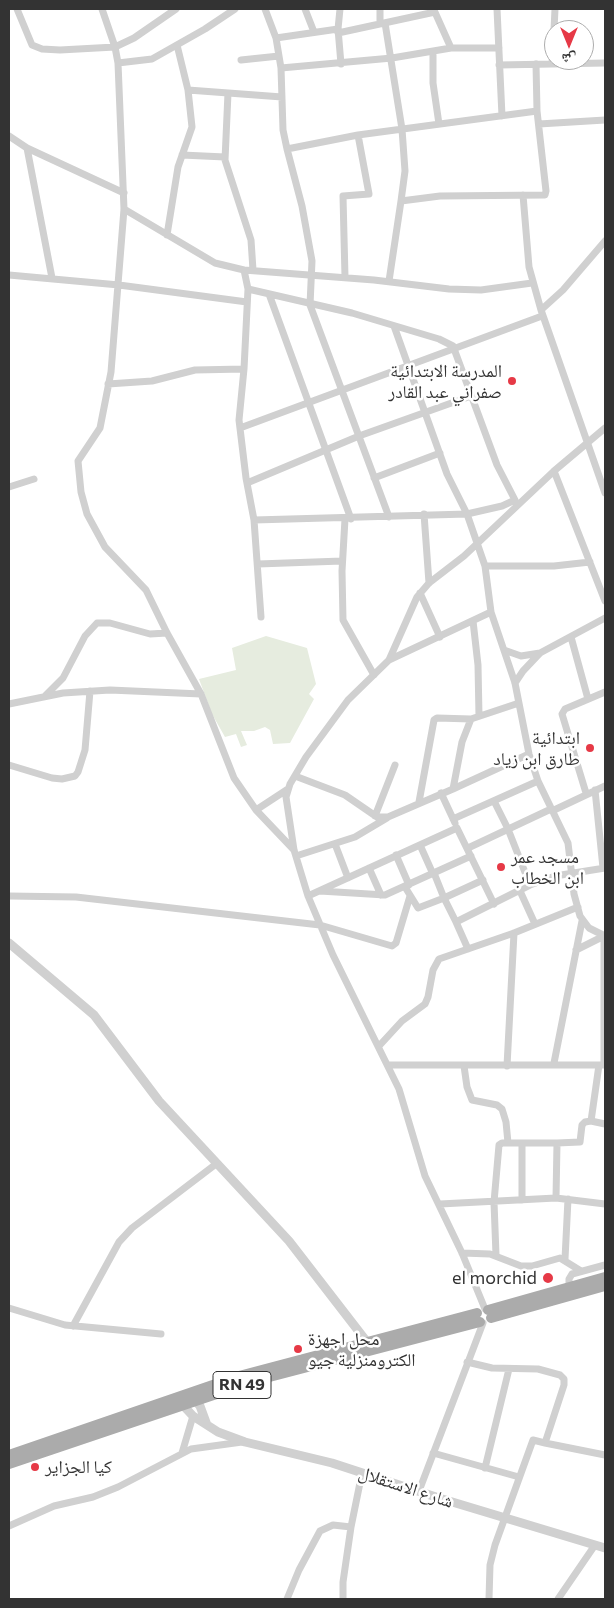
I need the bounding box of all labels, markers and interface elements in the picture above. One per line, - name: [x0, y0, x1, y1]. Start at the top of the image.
- north arrow: [544, 20, 594, 70]
- text: ش: [562, 51, 576, 68]
- place label: المدرسة الابتدائية صفراني عبد القادر: [388, 360, 502, 402]
- marker: المدرسة الابتدائية صفراني عبد القادر: [506, 375, 518, 387]
- place label: ابتدائية طارق ابن زياد: [493, 727, 580, 770]
- marker: ابتدائية طارق ابن زياد: [584, 742, 596, 754]
- place label: مسجد عمر ابن الخطاب: [511, 846, 584, 889]
- marker: مسجد عمر ابن الخطاب: [495, 861, 507, 873]
- place label: el morchid: [452, 1267, 537, 1289]
- marker: el morchid: [541, 1271, 555, 1285]
- place label: محل اجهزة الكترومنزلية جيو: [308, 1328, 416, 1370]
- marker: محل اجهزة الكترومنزلية جيو: [292, 1343, 304, 1355]
- road number: RN 49: [213, 1372, 271, 1398]
- place label: كيا الجزاير: [45, 1456, 112, 1478]
- marker: كيا الجزاير: [29, 1461, 41, 1473]
- street label: شارع الاستقلال: [356, 1462, 456, 1512]

